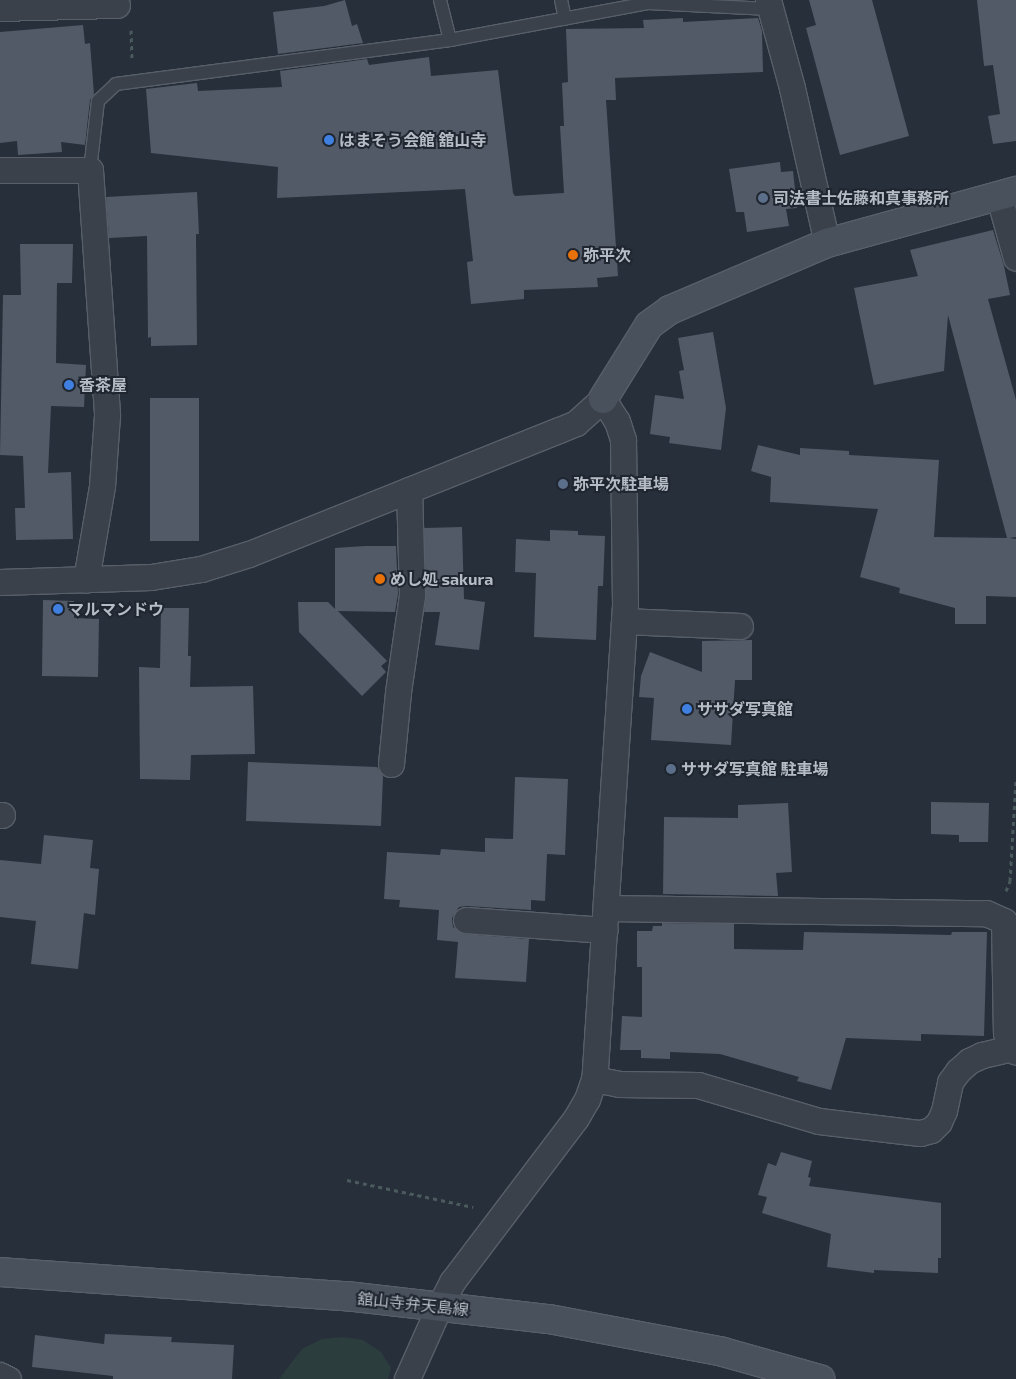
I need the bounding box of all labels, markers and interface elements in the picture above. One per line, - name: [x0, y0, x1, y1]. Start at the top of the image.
- place label: はまそう会館 舘山寺: [339, 130, 486, 150]
- marker: はまそう会館 舘山寺: [323, 134, 335, 146]
- place label: 司法書士佐藤和真事務所: [773, 188, 949, 208]
- marker: 司法書士佐藤和真事務所: [757, 192, 769, 204]
- place label: 弥平次: [583, 245, 631, 265]
- marker: 弥平次: [567, 249, 579, 261]
- place label: 香茶屋: [79, 375, 127, 395]
- marker: 香茶屋: [63, 379, 75, 391]
- place label: 弥平次駐車場: [573, 474, 669, 494]
- marker: 弥平次駐車場: [557, 478, 569, 490]
- place label: めし処 sakura: [390, 569, 493, 589]
- marker: めし処 sakura: [374, 573, 386, 585]
- place label: マルマンドウ: [68, 599, 164, 619]
- marker: マルマンドウ: [52, 603, 64, 615]
- place label: ササダ写真館: [697, 699, 793, 719]
- marker: ササダ写真館: [681, 703, 693, 715]
- place label: ササダ写真館 駐車場: [681, 759, 828, 779]
- marker: ササダ写真館 駐車場: [665, 763, 677, 775]
- street label: 舘山寺弁天島線: [356, 1289, 470, 1319]

